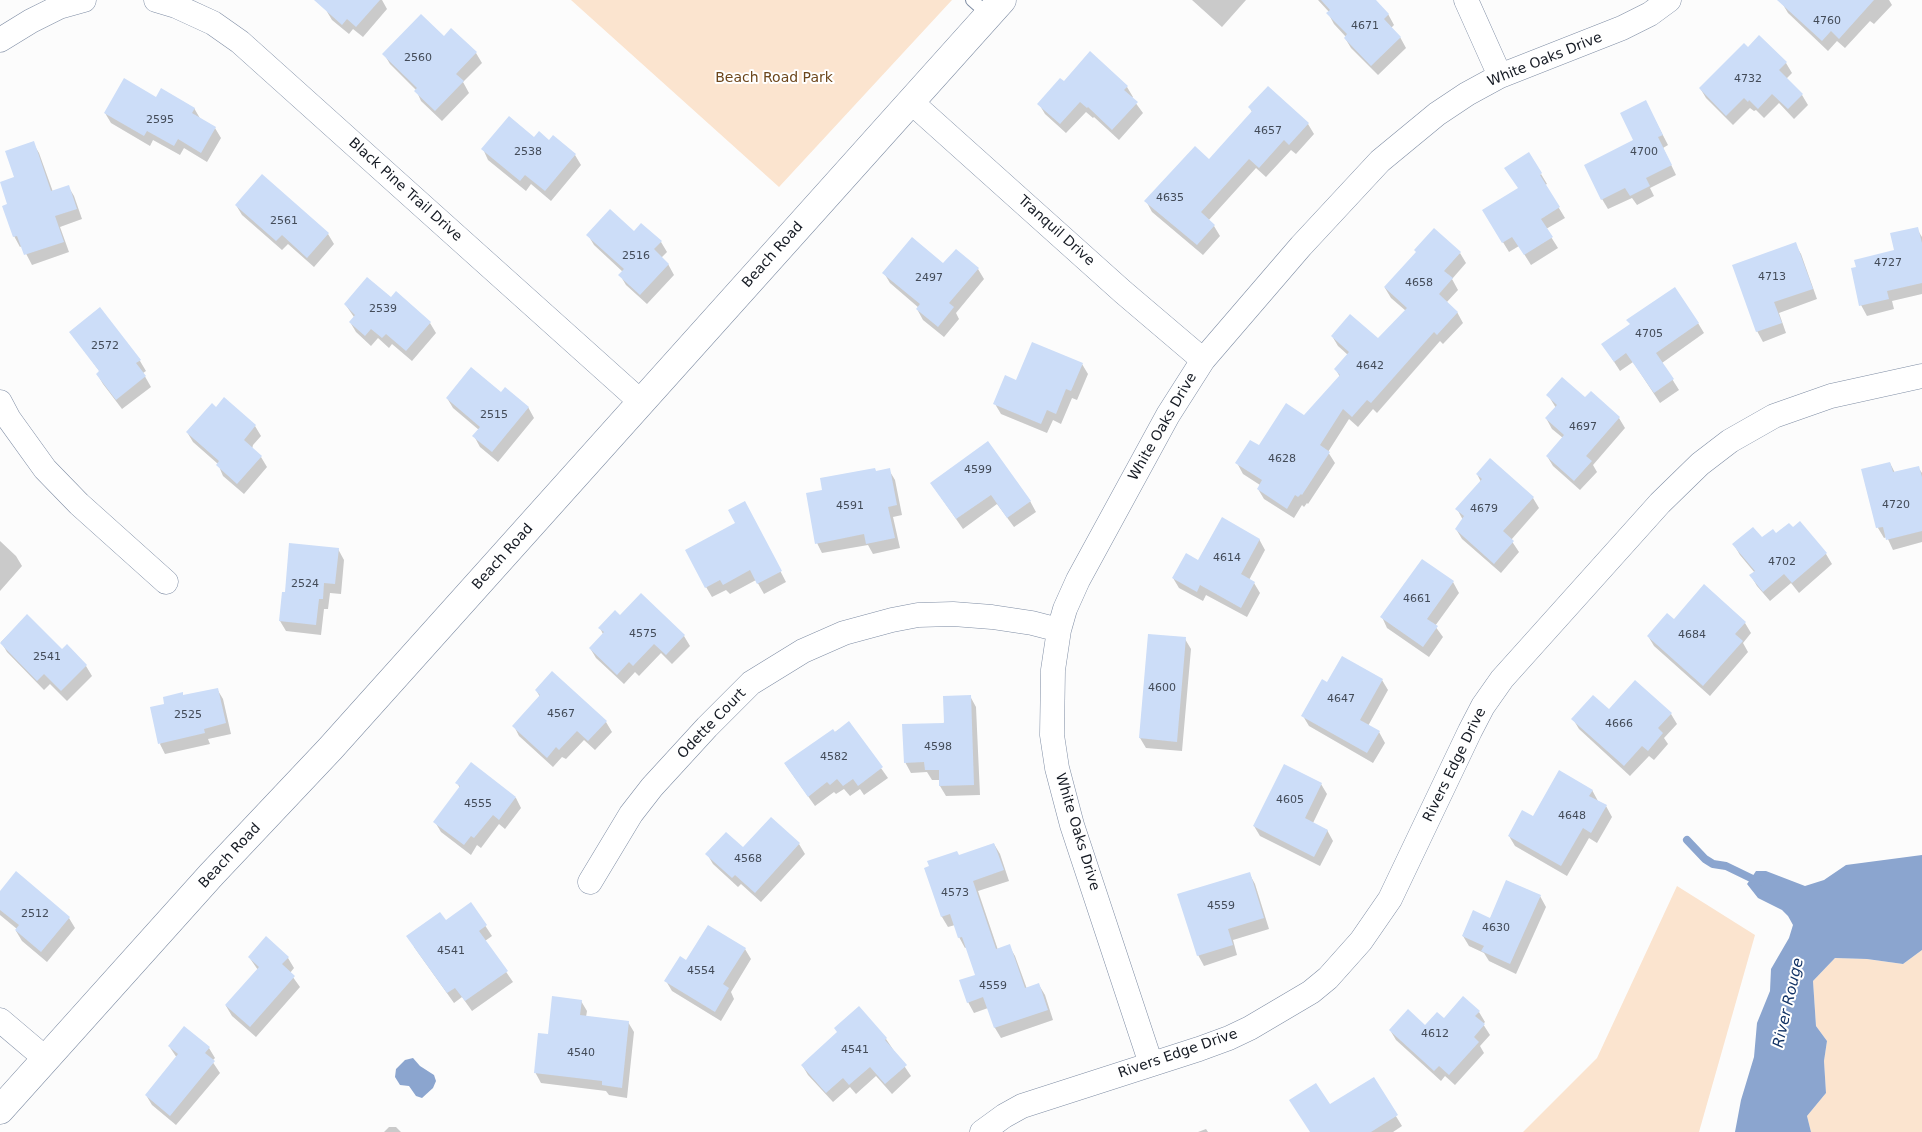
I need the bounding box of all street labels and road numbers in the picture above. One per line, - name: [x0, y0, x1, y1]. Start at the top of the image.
- street label: White Oaks Drive: [1485, 29, 1605, 91]
- street label: Black Pine Trail Drive: [345, 135, 465, 245]
- street label: Tranquil Drive: [1014, 192, 1098, 270]
- street label: Beach Road: [739, 219, 807, 291]
- street label: White Oaks Drive: [1125, 370, 1201, 484]
- street label: Beach Road: [469, 521, 537, 593]
- street label: Odette Court: [674, 685, 750, 763]
- street label: Rivers Edge Drive: [1420, 705, 1490, 825]
- street label: White Oaks Drive: [1051, 771, 1103, 893]
- street label: Beach Road: [196, 820, 264, 892]
- street label: Rivers Edge Drive: [1116, 1026, 1240, 1082]

